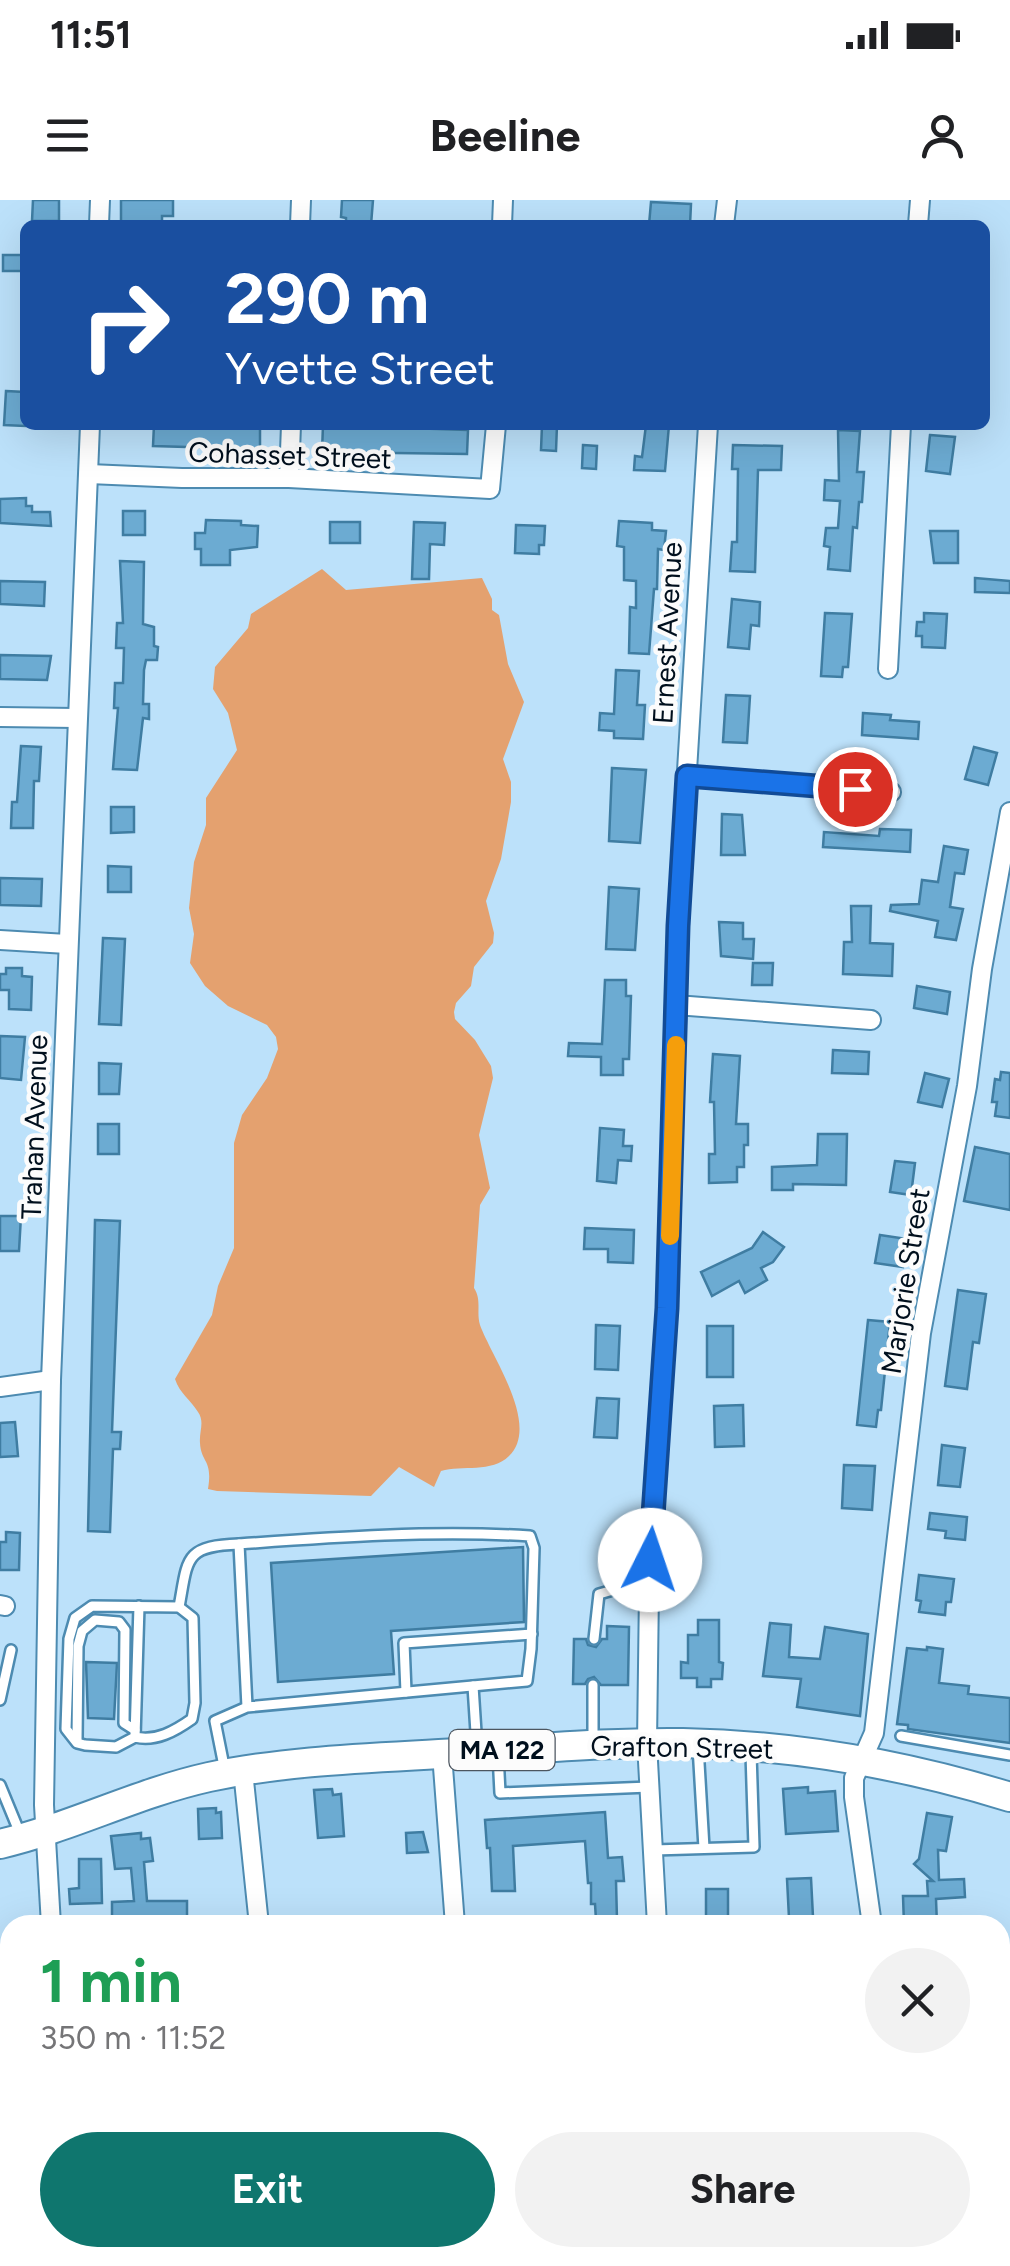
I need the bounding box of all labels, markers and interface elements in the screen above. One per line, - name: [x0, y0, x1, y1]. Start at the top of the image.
- text: 11:51: [50, 12, 132, 58]
- icon: menu: [40, 108, 95, 163]
- text: Beeline: [430, 108, 580, 162]
- icon: person: [915, 108, 970, 163]
- text: 290 m: [225, 256, 429, 341]
- icon: right: [60, 260, 190, 390]
- text: Yvette Street: [225, 341, 495, 395]
- street label: Cohasset Street: [188, 434, 392, 476]
- street label: Ernest Avenue: [645, 541, 689, 725]
- pin: [813, 747, 898, 832]
- icon: arrive: [828, 762, 883, 817]
- street label: Trahan Avenue: [14, 1034, 54, 1220]
- street label: Marjorie Street: [874, 1186, 936, 1376]
- position arrow: [598, 1508, 702, 1612]
- street label: Grafton Street: [590, 1728, 774, 1766]
- road number: MA 122: [450, 1730, 554, 1770]
- text: 1 min: [40, 1945, 182, 2017]
- button: close: [865, 1948, 970, 2053]
- text: 350 m · 11:52: [40, 2019, 226, 2057]
- button: Exit: [40, 2132, 495, 2247]
- button: Share: [515, 2132, 970, 2247]

